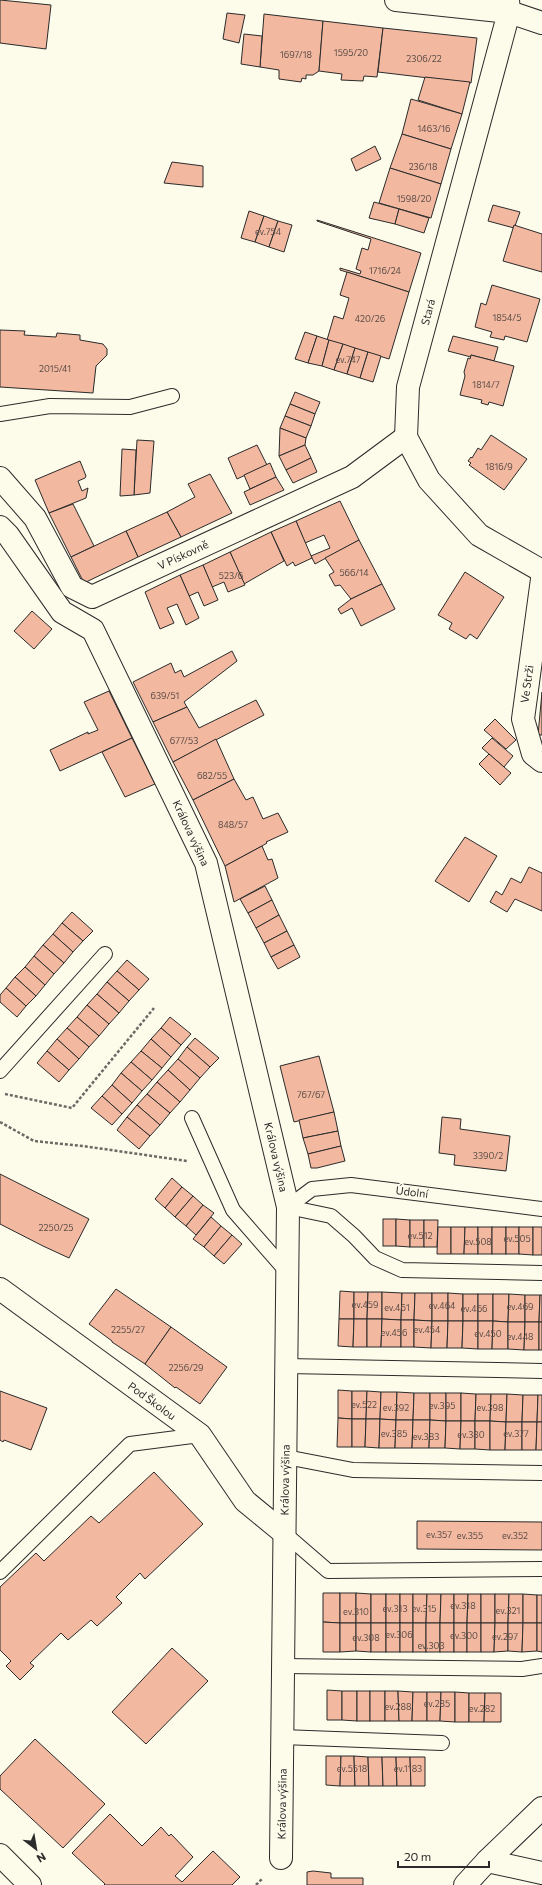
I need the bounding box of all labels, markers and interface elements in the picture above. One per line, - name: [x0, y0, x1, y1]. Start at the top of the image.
- house number: 1595/20: [334, 47, 368, 58]
- house number: 1697/18: [280, 49, 312, 60]
- house number: 2306/22: [406, 53, 442, 64]
- house number: 1463/16: [418, 123, 450, 134]
- house number: 236/18: [409, 161, 437, 172]
- house number: 1598/20: [397, 193, 431, 204]
- house number: ev.754: [255, 226, 282, 237]
- house number: 1716/24: [369, 265, 402, 276]
- street label: Stará: [418, 297, 437, 326]
- house number: 1854/5: [492, 312, 522, 323]
- house number: 420/26: [355, 313, 385, 324]
- house number: ev.747: [335, 354, 361, 365]
- house number: 2015/41: [39, 363, 71, 374]
- house number: 1814/7: [472, 379, 500, 390]
- house number: 1816/9: [485, 461, 513, 472]
- street label: V Pískovně: [155, 537, 210, 572]
- house number: 566/14: [339, 567, 369, 578]
- house number: 523/6: [219, 570, 243, 581]
- street label: Ve Strži: [517, 664, 536, 704]
- house number: 639/51: [151, 690, 179, 701]
- house number: 677/53: [170, 735, 198, 746]
- house number: 682/55: [197, 770, 227, 781]
- street label: Králova výšina: [171, 798, 212, 868]
- house number: 848/57: [218, 819, 248, 830]
- house number: 767/67: [297, 1089, 325, 1100]
- street label: Králova výšina: [262, 1121, 291, 1193]
- house number: 3390/2: [473, 1150, 503, 1161]
- street label: Údolní: [395, 1182, 430, 1200]
- house number: 2250/25: [38, 1222, 74, 1233]
- house number: ev.512: [408, 1230, 432, 1241]
- house number: ev.505: [503, 1233, 531, 1244]
- house number: ev.508: [464, 1236, 492, 1247]
- house number: ev.459: [352, 1299, 378, 1310]
- house number: ev.464: [428, 1300, 456, 1311]
- house number: ev.469: [506, 1301, 534, 1312]
- house number: ev.461: [384, 1302, 410, 1313]
- house number: ev.466: [460, 1303, 488, 1314]
- house number: 2255/27: [111, 1324, 145, 1335]
- house number: ev.454: [414, 1324, 441, 1335]
- house number: ev.456: [381, 1327, 407, 1338]
- house number: ev.450: [474, 1328, 502, 1339]
- house number: ev.448: [506, 1331, 534, 1342]
- house number: 2256/29: [169, 1362, 203, 1373]
- street label: Pod Školou: [126, 1378, 179, 1422]
- house number: ev.522: [351, 1399, 377, 1410]
- house number: ev.395: [429, 1400, 455, 1411]
- house number: ev.392: [383, 1402, 409, 1413]
- house number: ev.398: [477, 1402, 504, 1413]
- house number: ev.385: [381, 1428, 407, 1439]
- house number: ev.377: [503, 1428, 529, 1439]
- house number: ev.380: [457, 1429, 485, 1440]
- house number: ev.383: [413, 1431, 439, 1442]
- street label: Králova výšina: [277, 1444, 292, 1516]
- house number: ev.357: [426, 1529, 452, 1540]
- house number: ev.355: [457, 1530, 483, 1541]
- house number: ev.352: [502, 1530, 528, 1541]
- house number: ev.318: [450, 1600, 476, 1611]
- house number: ev.313: [382, 1603, 408, 1614]
- house number: ev.315: [411, 1603, 437, 1614]
- house number: ev.321: [496, 1605, 520, 1616]
- house number: ev.310: [343, 1606, 369, 1617]
- house number: ev.306: [385, 1629, 413, 1640]
- house number: ev.300: [450, 1630, 478, 1641]
- house number: ev.297: [492, 1631, 518, 1642]
- house number: ev.308: [352, 1632, 380, 1643]
- house number: ev.303: [417, 1640, 445, 1651]
- house number: ev.285: [424, 1698, 450, 1709]
- house number: ev.288: [385, 1701, 411, 1712]
- house number: ev.282: [469, 1703, 495, 1714]
- house number: ev.5518: [337, 1763, 367, 1774]
- house number: ev.1183: [394, 1763, 422, 1774]
- street label: Králova výšina: [274, 1768, 289, 1840]
- north arrow: [16, 1829, 56, 1869]
- scale bar: [398, 1843, 489, 1869]
- text: 20 m: [404, 1849, 431, 1863]
- text: N: [35, 1850, 48, 1866]

